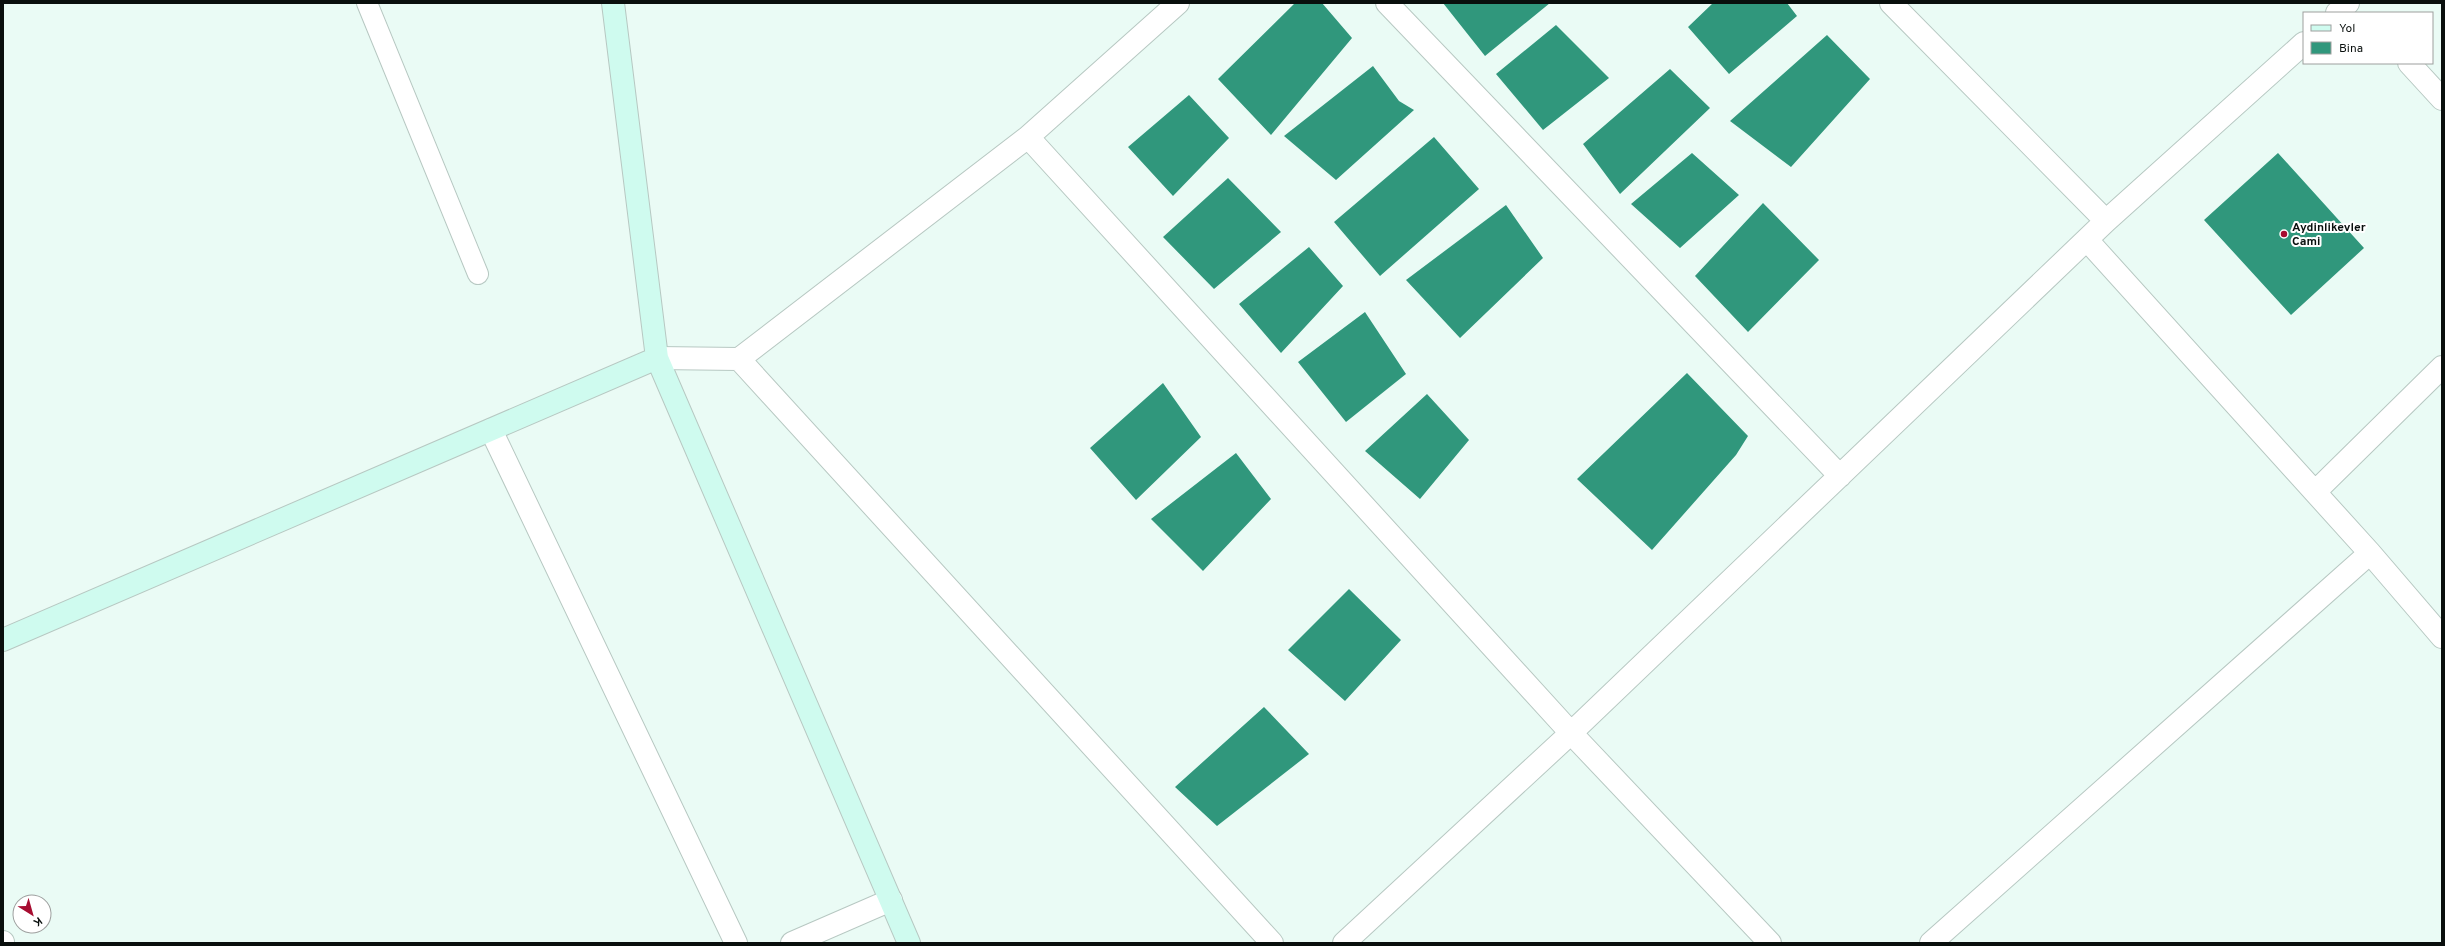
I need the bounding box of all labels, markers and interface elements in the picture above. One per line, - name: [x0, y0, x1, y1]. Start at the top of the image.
- legend: [2303, 12, 2433, 64]
- text: Yol: [2339, 21, 2355, 37]
- text: Bina: [2339, 41, 2363, 57]
- place label: Aydinlikevler Cami: [2292, 220, 2366, 250]
- marker: Aydinlikevler Cami: [2279, 229, 2289, 239]
- north arrow: [12, 894, 52, 934]
- text: K: [30, 913, 45, 929]

